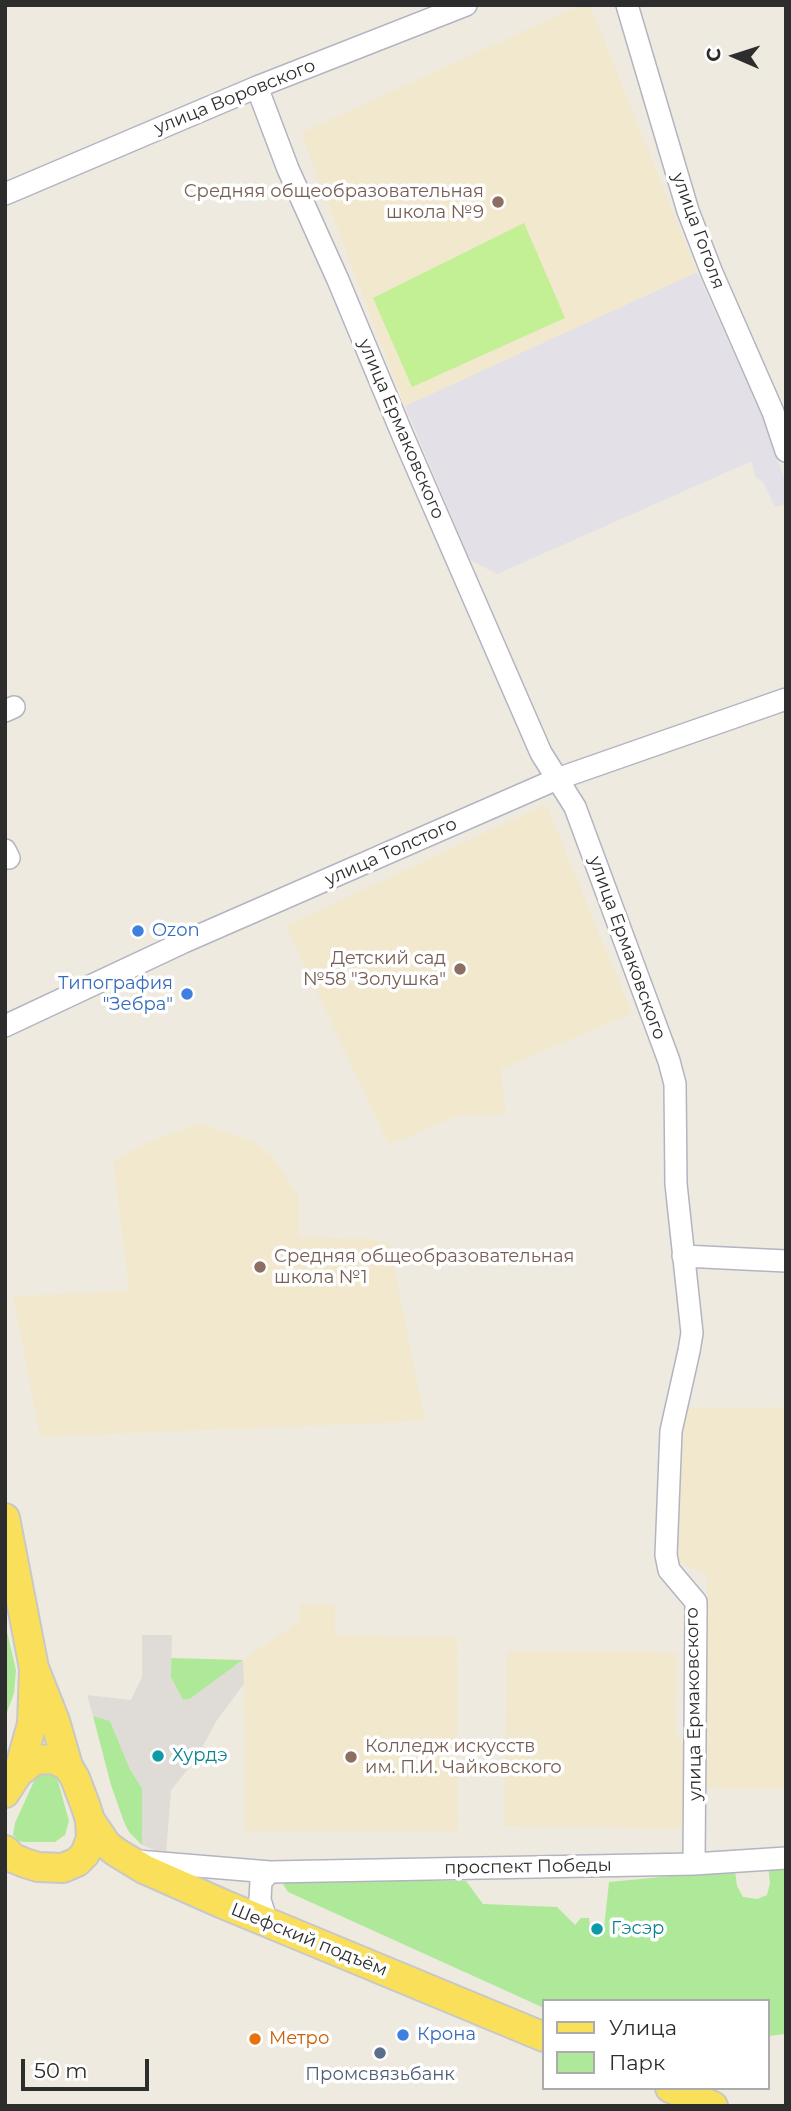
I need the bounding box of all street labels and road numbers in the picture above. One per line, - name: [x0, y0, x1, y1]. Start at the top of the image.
- street label: улица Воровского: [151, 55, 319, 139]
- street label: улица Гоголя: [667, 170, 729, 292]
- street label: улица Ермаковского: [353, 336, 449, 522]
- street label: улица Толстого: [322, 813, 460, 891]
- street label: улица Ермаковского: [584, 853, 670, 1043]
- street label: улица Ермаковского: [682, 1607, 706, 1801]
- street label: проспект Победы: [444, 1855, 612, 1879]
- street label: Шефский подъём: [228, 1899, 390, 1981]

